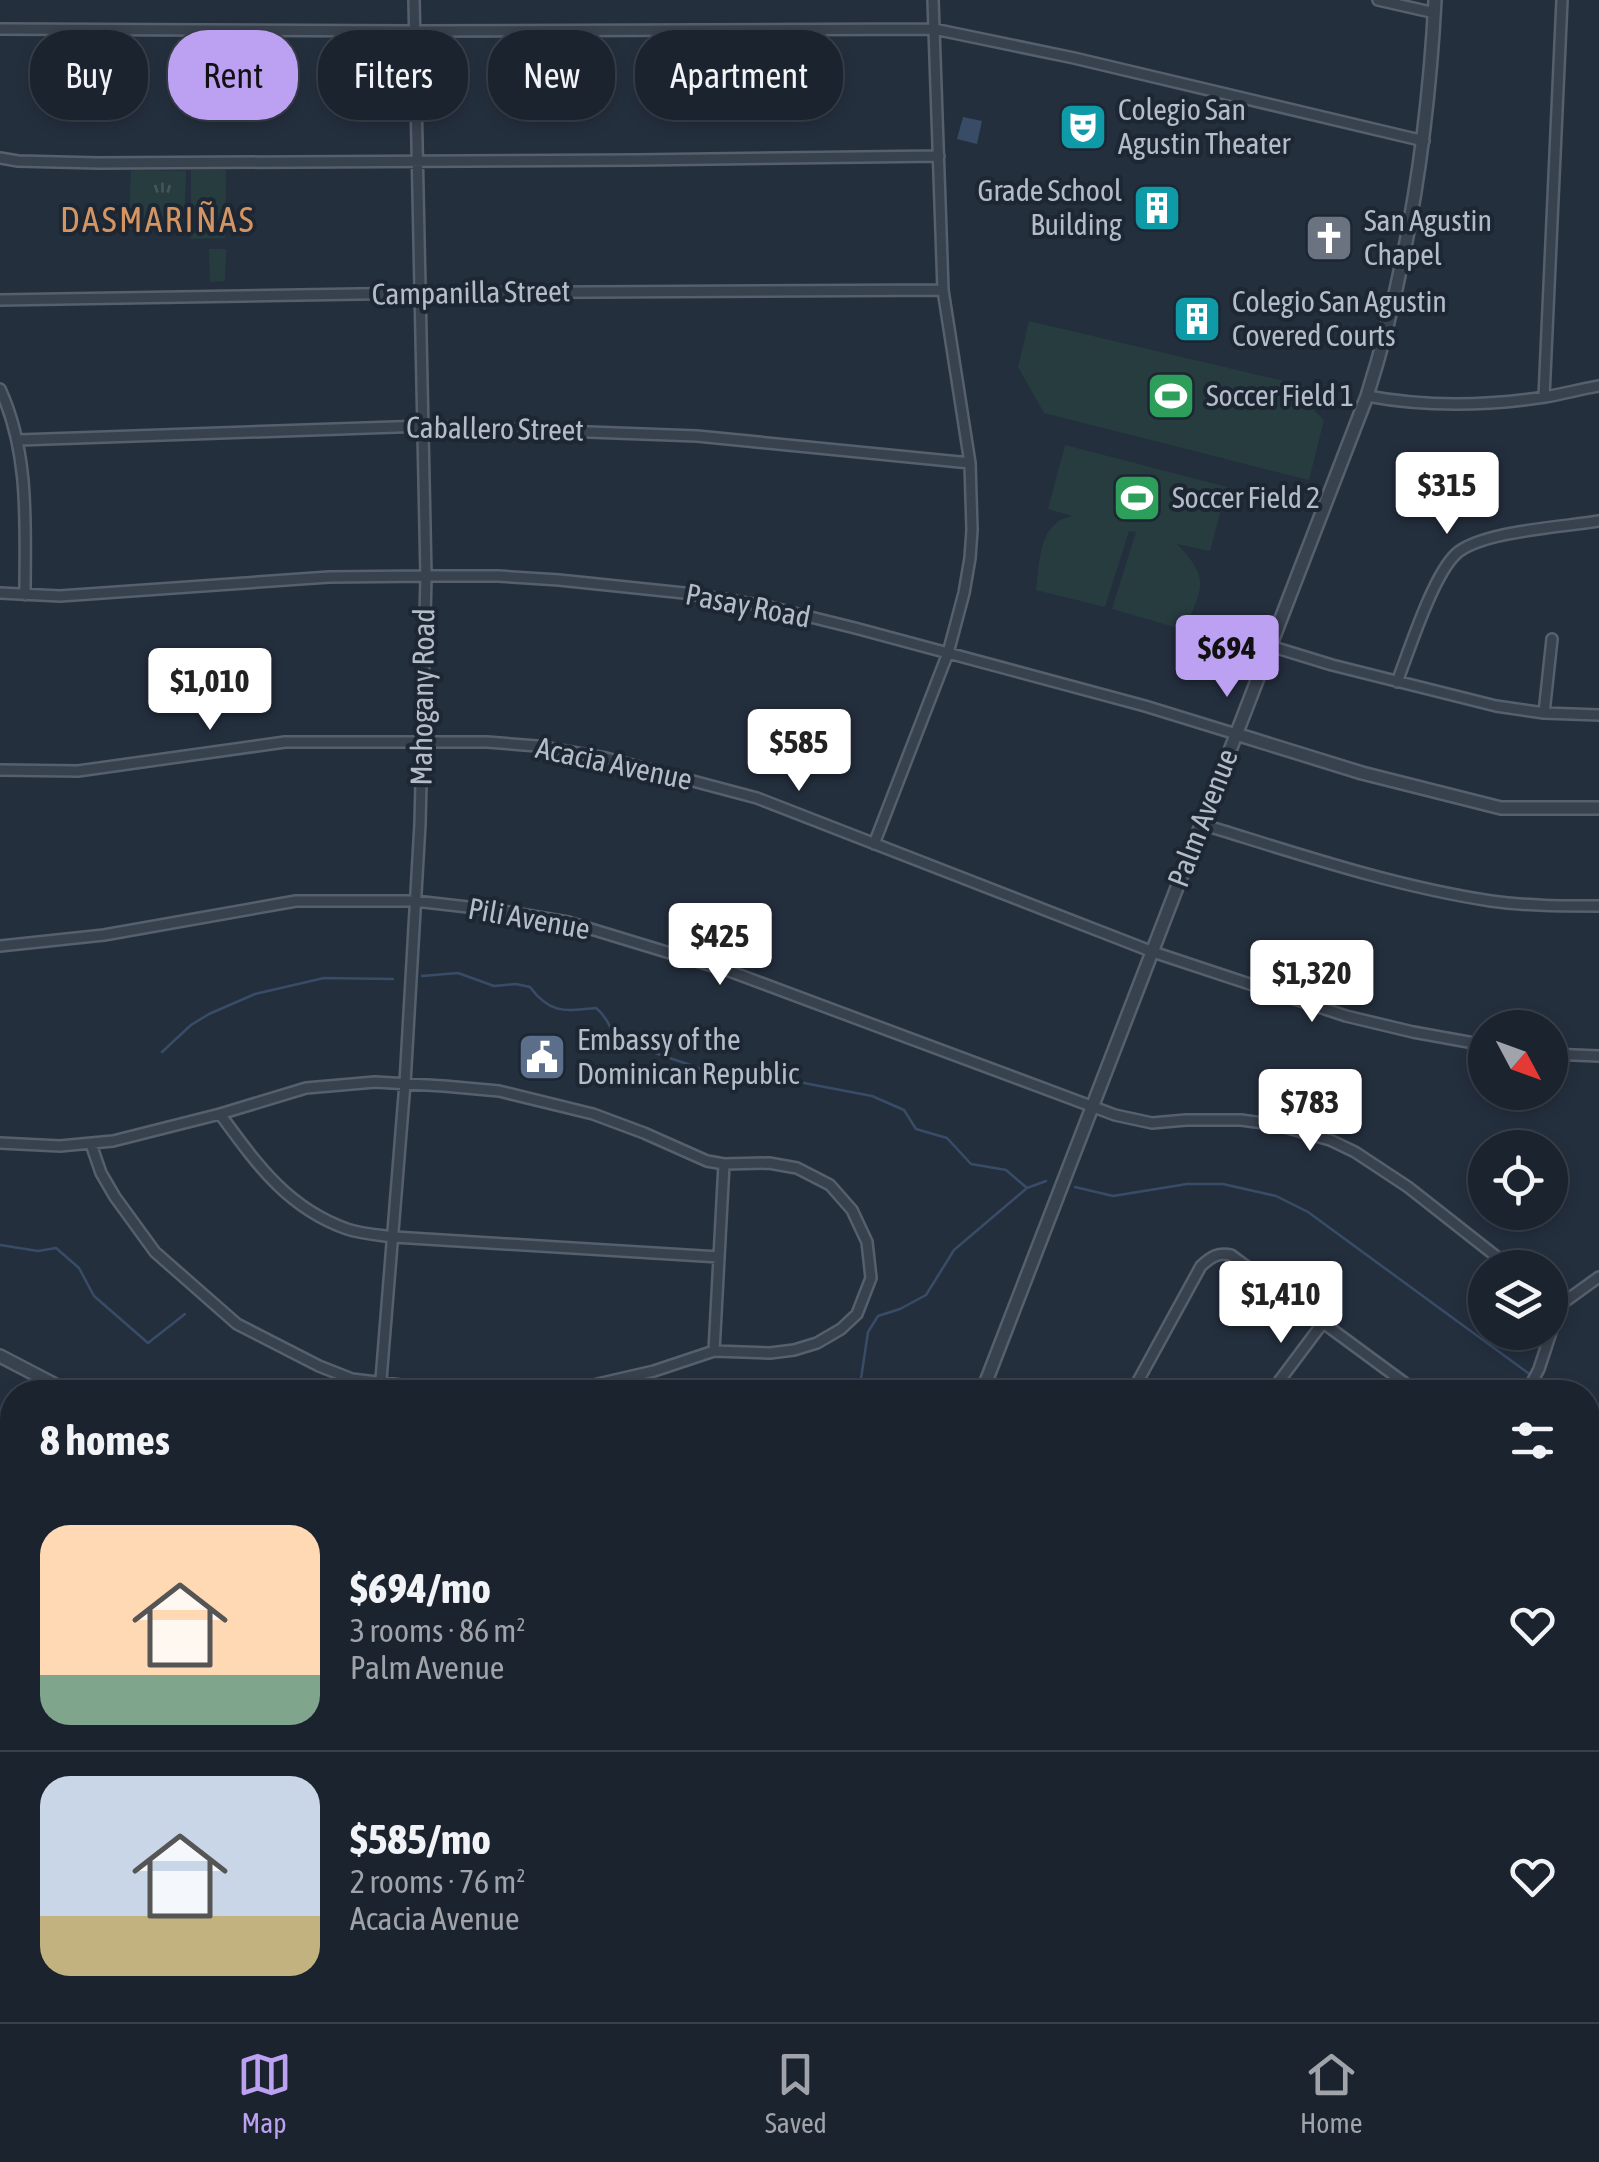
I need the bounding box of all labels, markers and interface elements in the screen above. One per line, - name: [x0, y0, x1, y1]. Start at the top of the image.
- chip: Buy: [30, 30, 148, 120]
- chip: Rent: [168, 30, 298, 120]
- chip: Filters: [318, 30, 468, 120]
- chip: New: [488, 30, 615, 120]
- chip: Apartment: [635, 30, 843, 120]
- place label: Colegio San Agustin Theater: [1118, 92, 1292, 160]
- theatre icon: Colegio San Agustin Theater: [1057, 101, 1109, 153]
- place label: Grade School Building: [978, 173, 1122, 241]
- building icon: Grade School Building: [1131, 182, 1183, 234]
- district label: DASMARIÑAS: [60, 199, 256, 239]
- place label: San Agustin Chapel: [1364, 203, 1492, 271]
- church icon: San Agustin Chapel: [1303, 212, 1355, 264]
- street label: Campanilla Street: [371, 273, 570, 311]
- place label: Colegio San Agustin Covered Courts: [1232, 284, 1447, 352]
- building icon: Colegio San Agustin Covered Courts: [1171, 293, 1223, 345]
- sports icon: Soccer Field 1: [1145, 370, 1197, 422]
- place label: Soccer Field 1: [1206, 378, 1354, 412]
- street label: Caballero Street: [406, 409, 584, 447]
- pin: $315: [1388, 452, 1506, 537]
- text: $315: [1418, 466, 1476, 503]
- sports icon: Soccer Field 2: [1111, 472, 1163, 524]
- place label: Soccer Field 2: [1172, 480, 1320, 514]
- street label: Pasay Road: [683, 576, 813, 634]
- street label: Mahogany Road: [403, 608, 441, 786]
- pin: $694: [1168, 615, 1286, 700]
- text: $694: [1198, 629, 1256, 666]
- pin: $1,010: [129, 648, 291, 733]
- text: $1,010: [170, 662, 250, 699]
- pin: $585: [740, 709, 858, 794]
- text: $585: [770, 723, 828, 760]
- street label: Acacia Avenue: [533, 730, 695, 796]
- street label: Palm Avenue: [1160, 744, 1244, 891]
- street label: Pili Avenue: [466, 891, 593, 945]
- pin: $425: [661, 903, 779, 988]
- text: $425: [691, 917, 749, 954]
- pin: $1,320: [1231, 940, 1393, 1025]
- text: $1,320: [1272, 954, 1352, 991]
- north arrow: [1468, 1010, 1568, 1110]
- map controls: [1468, 1010, 1568, 1350]
- place label: Embassy of the Dominican Republic: [577, 1022, 800, 1090]
- public building icon: Embassy of the Dominican Republic: [516, 1031, 568, 1083]
- pin: $783: [1251, 1069, 1369, 1154]
- text: $783: [1281, 1083, 1339, 1120]
- button: locate: [1468, 1130, 1568, 1230]
- button: layers: [1468, 1250, 1568, 1350]
- pin: $1,410: [1200, 1261, 1362, 1346]
- text: $1,410: [1241, 1275, 1321, 1312]
- icon: filters: [1505, 1413, 1560, 1468]
- text: 8 homes: [40, 1416, 170, 1464]
- text: $694/mo: [350, 1564, 491, 1612]
- icon: home: [120, 1565, 240, 1685]
- icon: heart: [1505, 1598, 1560, 1653]
- text: 3 rooms · 86 m²: [350, 1612, 525, 1649]
- text: Palm Avenue: [350, 1649, 504, 1686]
- text: $585/mo: [350, 1815, 491, 1863]
- icon: home: [120, 1816, 240, 1936]
- icon: heart: [1505, 1849, 1560, 1904]
- text: 2 rooms · 76 m²: [350, 1863, 525, 1900]
- text: Acacia Avenue: [350, 1900, 519, 1937]
- tab: Map: [237, 2047, 292, 2139]
- tab: Saved: [765, 2047, 827, 2139]
- tab: Home: [1300, 2047, 1362, 2139]

